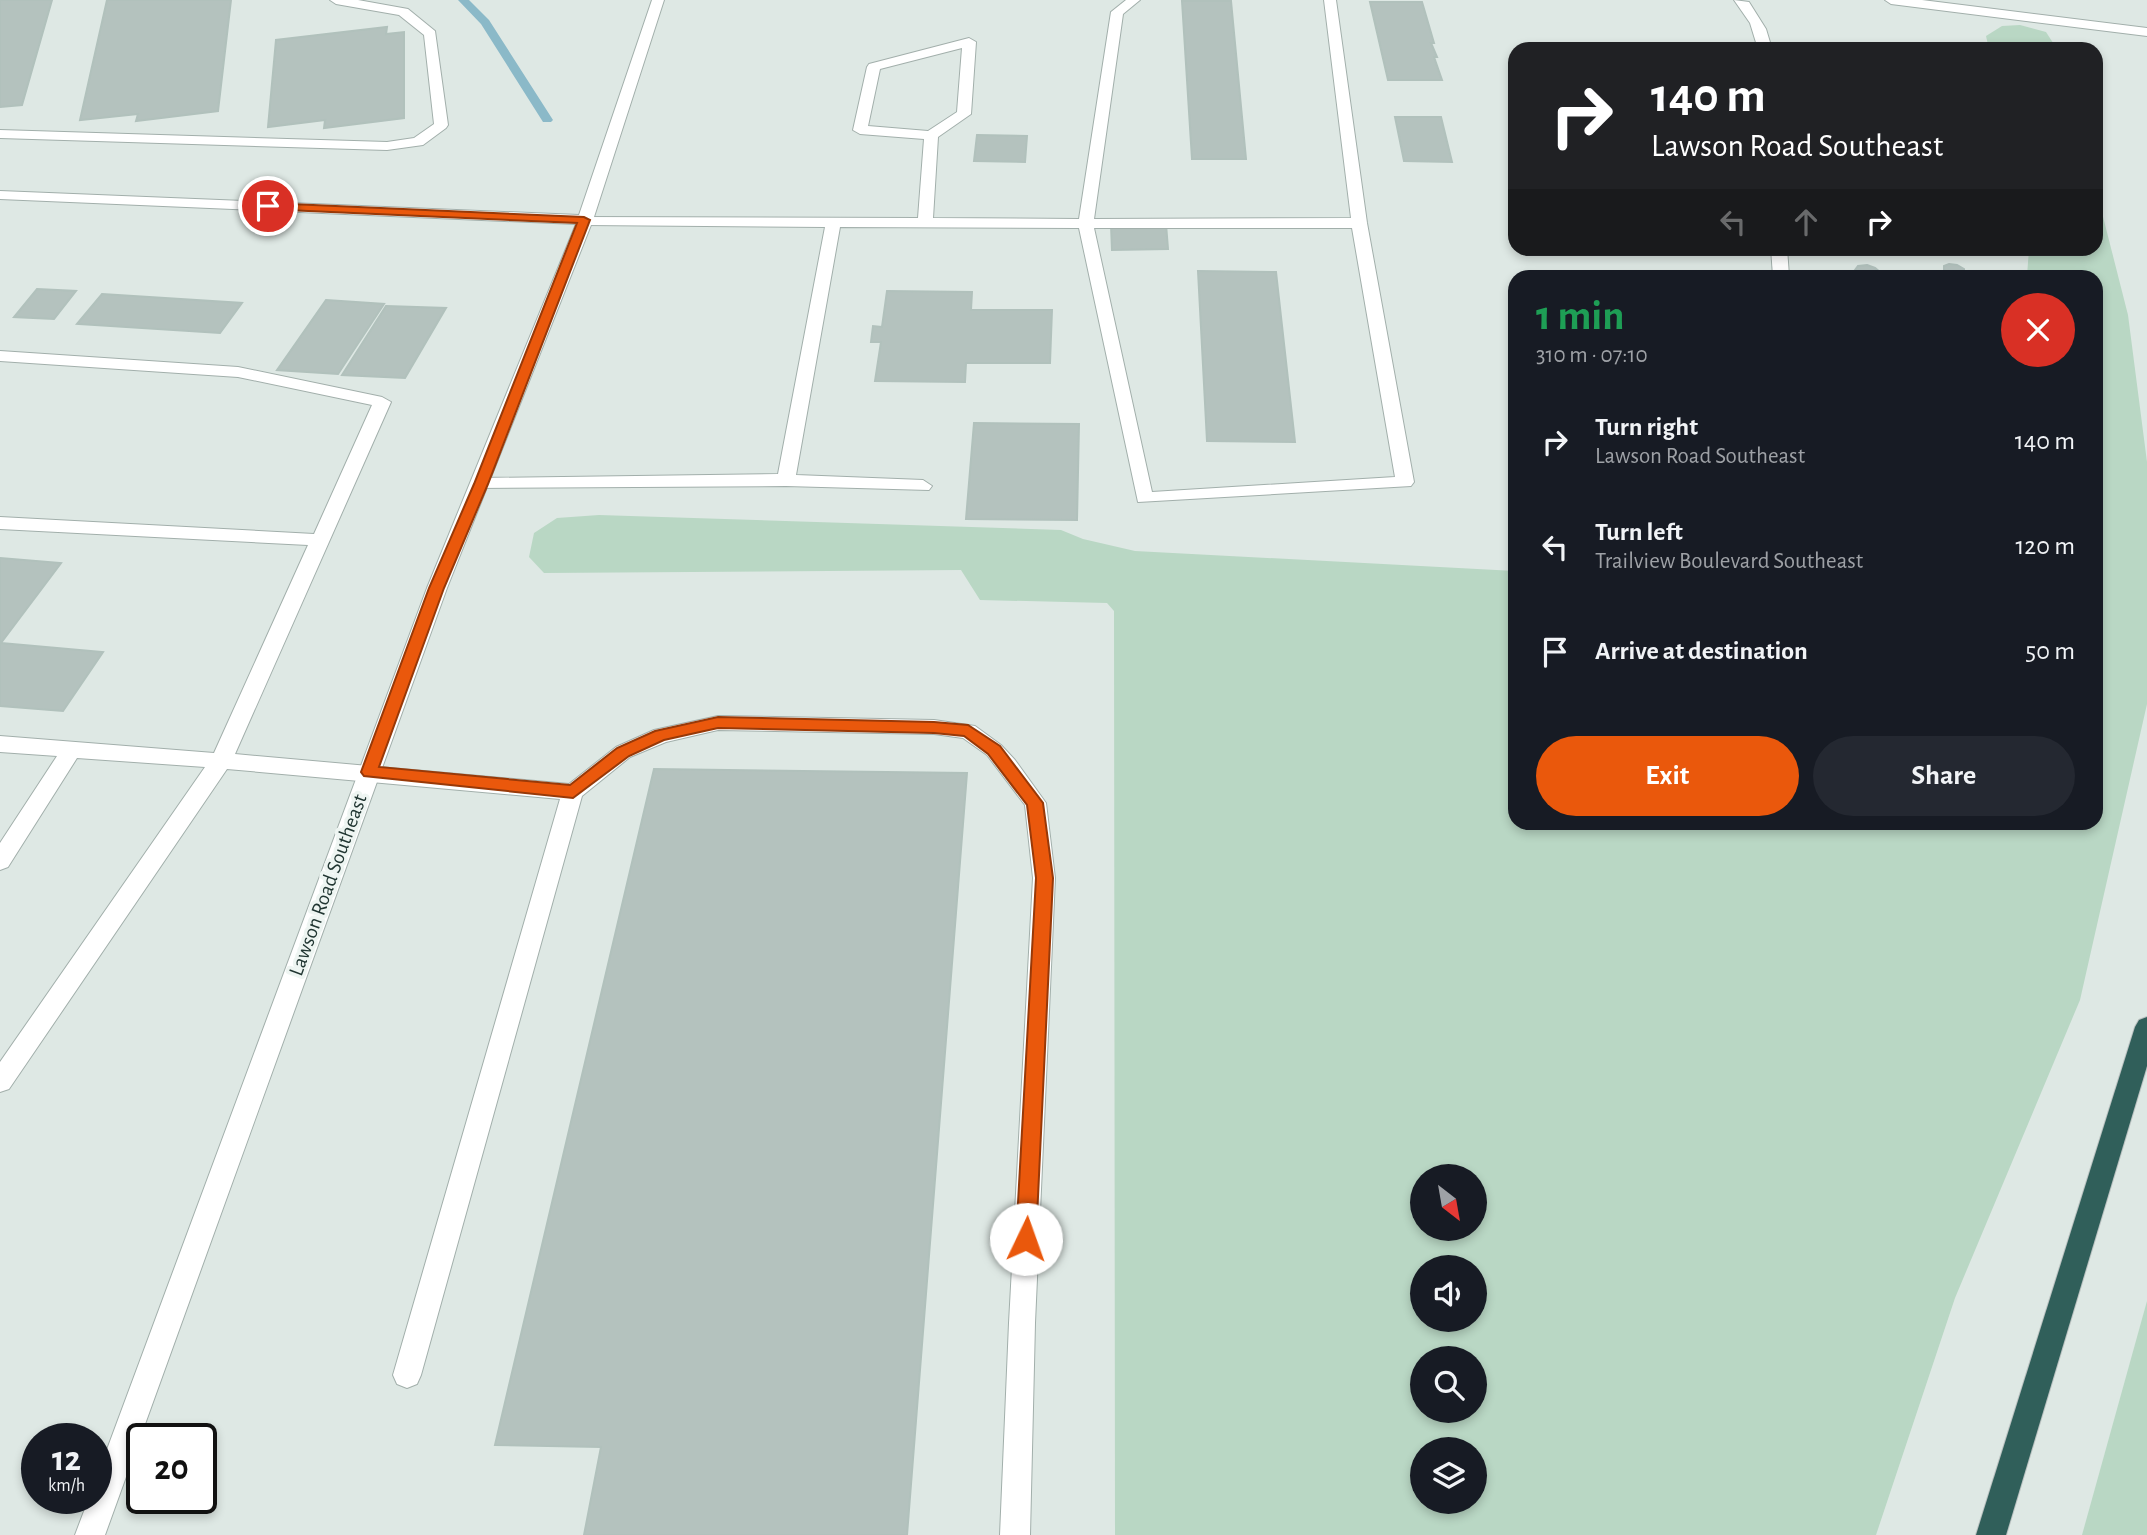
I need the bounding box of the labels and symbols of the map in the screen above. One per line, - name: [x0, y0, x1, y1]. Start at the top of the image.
- pin: [238, 176, 298, 236]
- street label: Lawson Road Southeast: [285, 791, 371, 979]
- north arrow: [1410, 1164, 1488, 1241]
- position arrow: [989, 1202, 1063, 1276]
- speed limit sign: 20: [126, 1423, 217, 1514]

